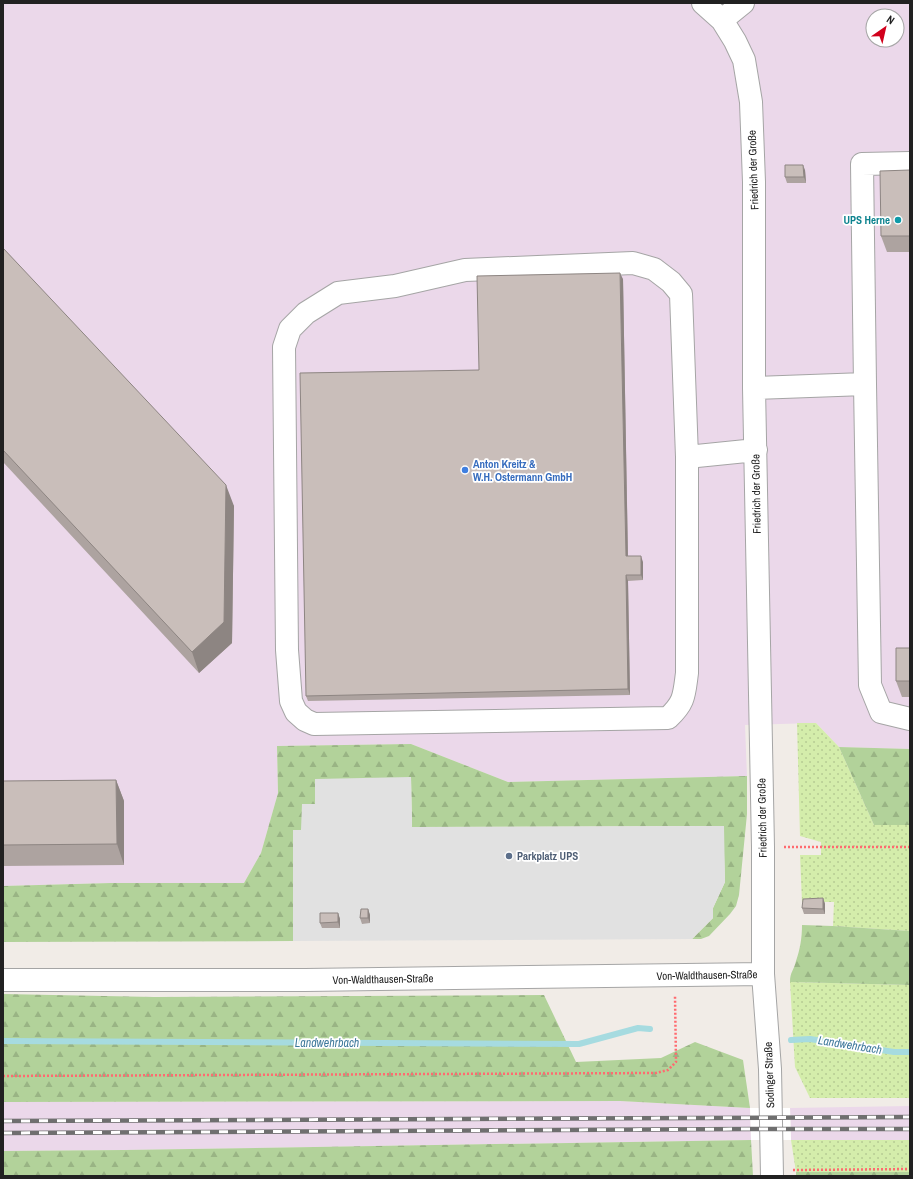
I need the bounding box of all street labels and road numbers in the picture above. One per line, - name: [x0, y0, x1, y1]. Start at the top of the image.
- street label: Friedrich der Große: [745, 130, 761, 210]
- street label: Friedrich der Große: [748, 454, 764, 534]
- street label: Friedrich der Große: [754, 778, 770, 858]
- street label: Von-Waldthausen-Straße: [656, 967, 758, 983]
- street label: Von-Waldthausen-Straße: [332, 971, 434, 987]
- street label: Sodinger Straße: [761, 1042, 777, 1108]

